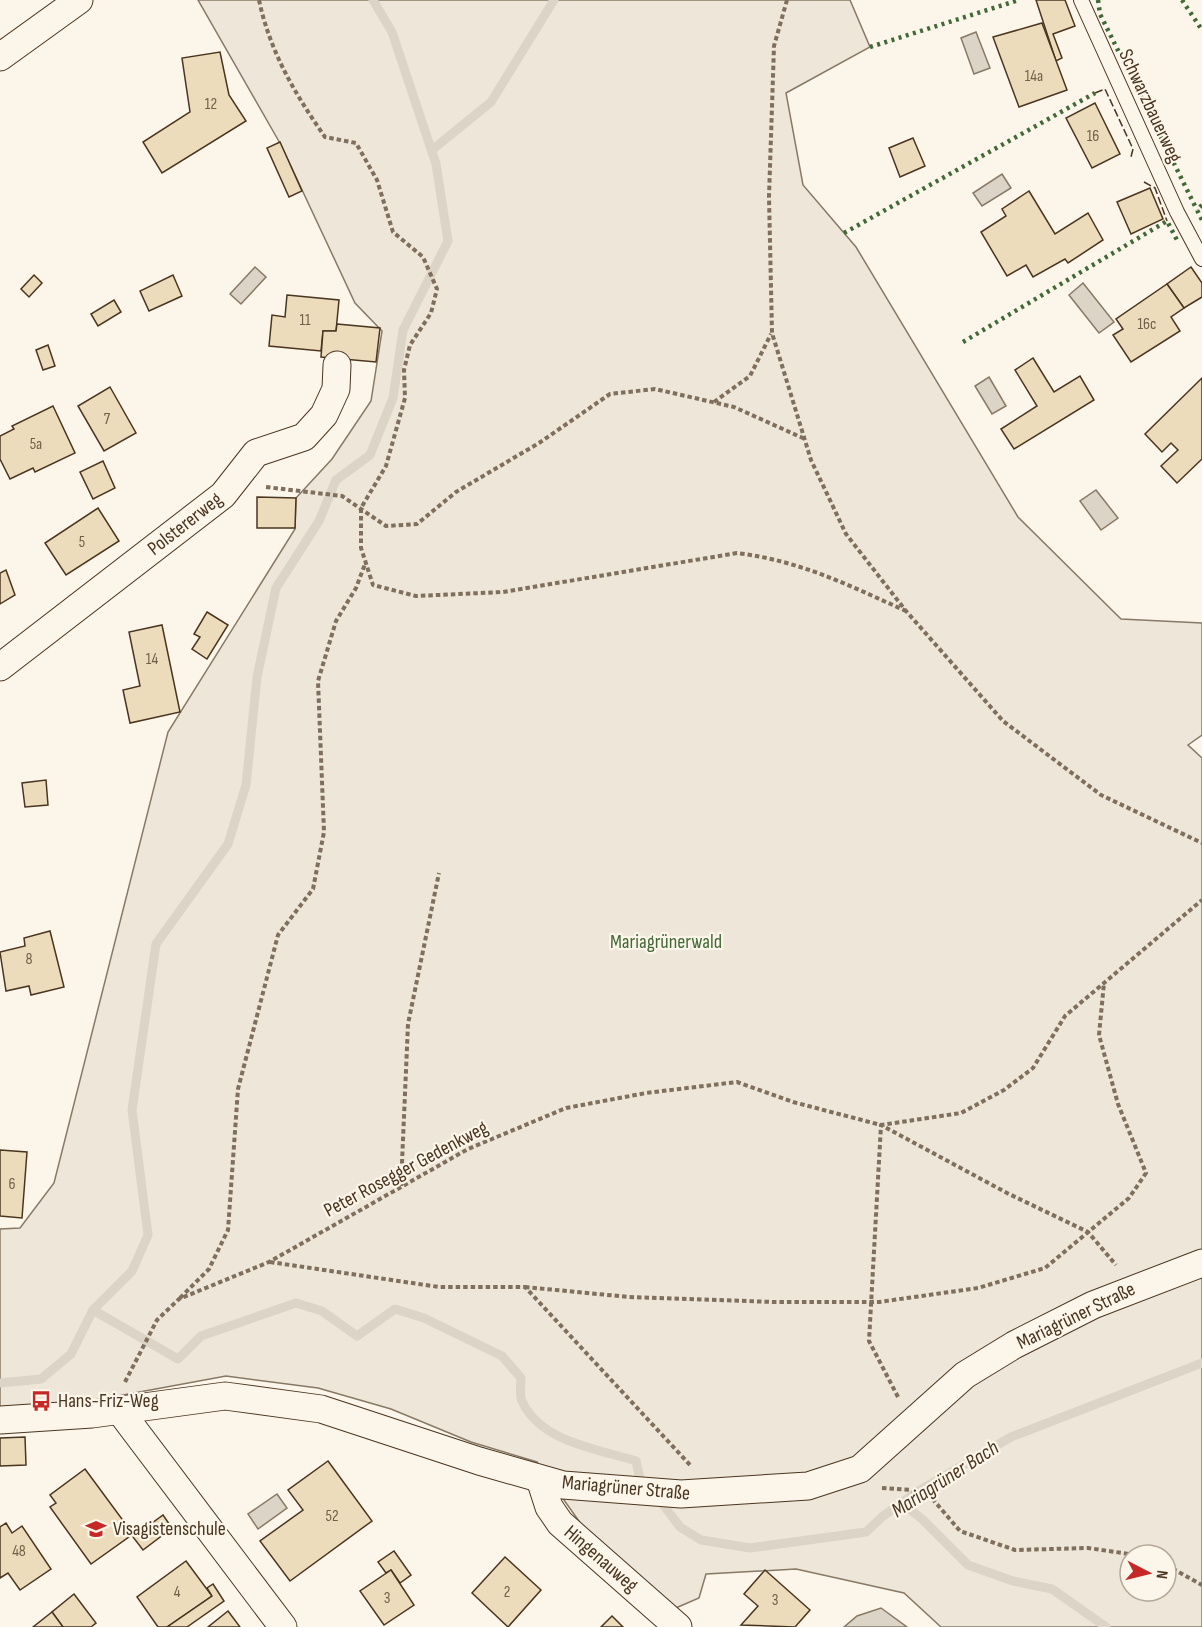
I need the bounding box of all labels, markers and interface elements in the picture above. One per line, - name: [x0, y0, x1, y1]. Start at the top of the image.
- street label: Schwarzbauerweg: [1113, 46, 1187, 167]
- house number: 14a: [1025, 67, 1043, 86]
- house number: 12: [205, 95, 217, 114]
- house number: 16: [1087, 127, 1099, 146]
- house number: 11: [299, 311, 311, 330]
- house number: 16c: [1137, 315, 1157, 334]
- house number: 7: [104, 410, 111, 429]
- house number: 5a: [30, 435, 42, 454]
- street label: Polstererweg: [143, 487, 227, 561]
- house number: 5: [79, 533, 85, 552]
- house number: 14: [146, 650, 158, 669]
- park label: Mariagrünerwald: [610, 930, 722, 954]
- house number: 8: [25, 950, 33, 969]
- street label: Peter Rosegger Gedenkweg: [320, 1116, 492, 1222]
- house number: 6: [8, 1175, 16, 1194]
- street label: Mariagrüner Straße: [1013, 1277, 1139, 1355]
- bus stop icon: Hans-Friz-Weg: [29, 1389, 53, 1413]
- place label: Hans-Friz-Weg: [58, 1389, 159, 1413]
- water label: Mariagrüner Bach: [887, 1435, 1003, 1523]
- street label: Mariagrüner Straße: [561, 1470, 691, 1506]
- house number: 52: [325, 1507, 339, 1526]
- school or university icon: Visagistenschule: [84, 1517, 108, 1541]
- place label: Visagistenschule: [113, 1517, 226, 1541]
- street label: Hingenauweg: [559, 1520, 643, 1598]
- house number: 48: [12, 1542, 26, 1561]
- north arrow: [1118, 1543, 1178, 1603]
- text: N: [1151, 1569, 1171, 1580]
- house number: 4: [174, 1583, 181, 1602]
- house number: 2: [504, 1583, 510, 1602]
- house number: 3: [384, 1589, 390, 1608]
- house number: 3: [772, 1591, 778, 1610]

